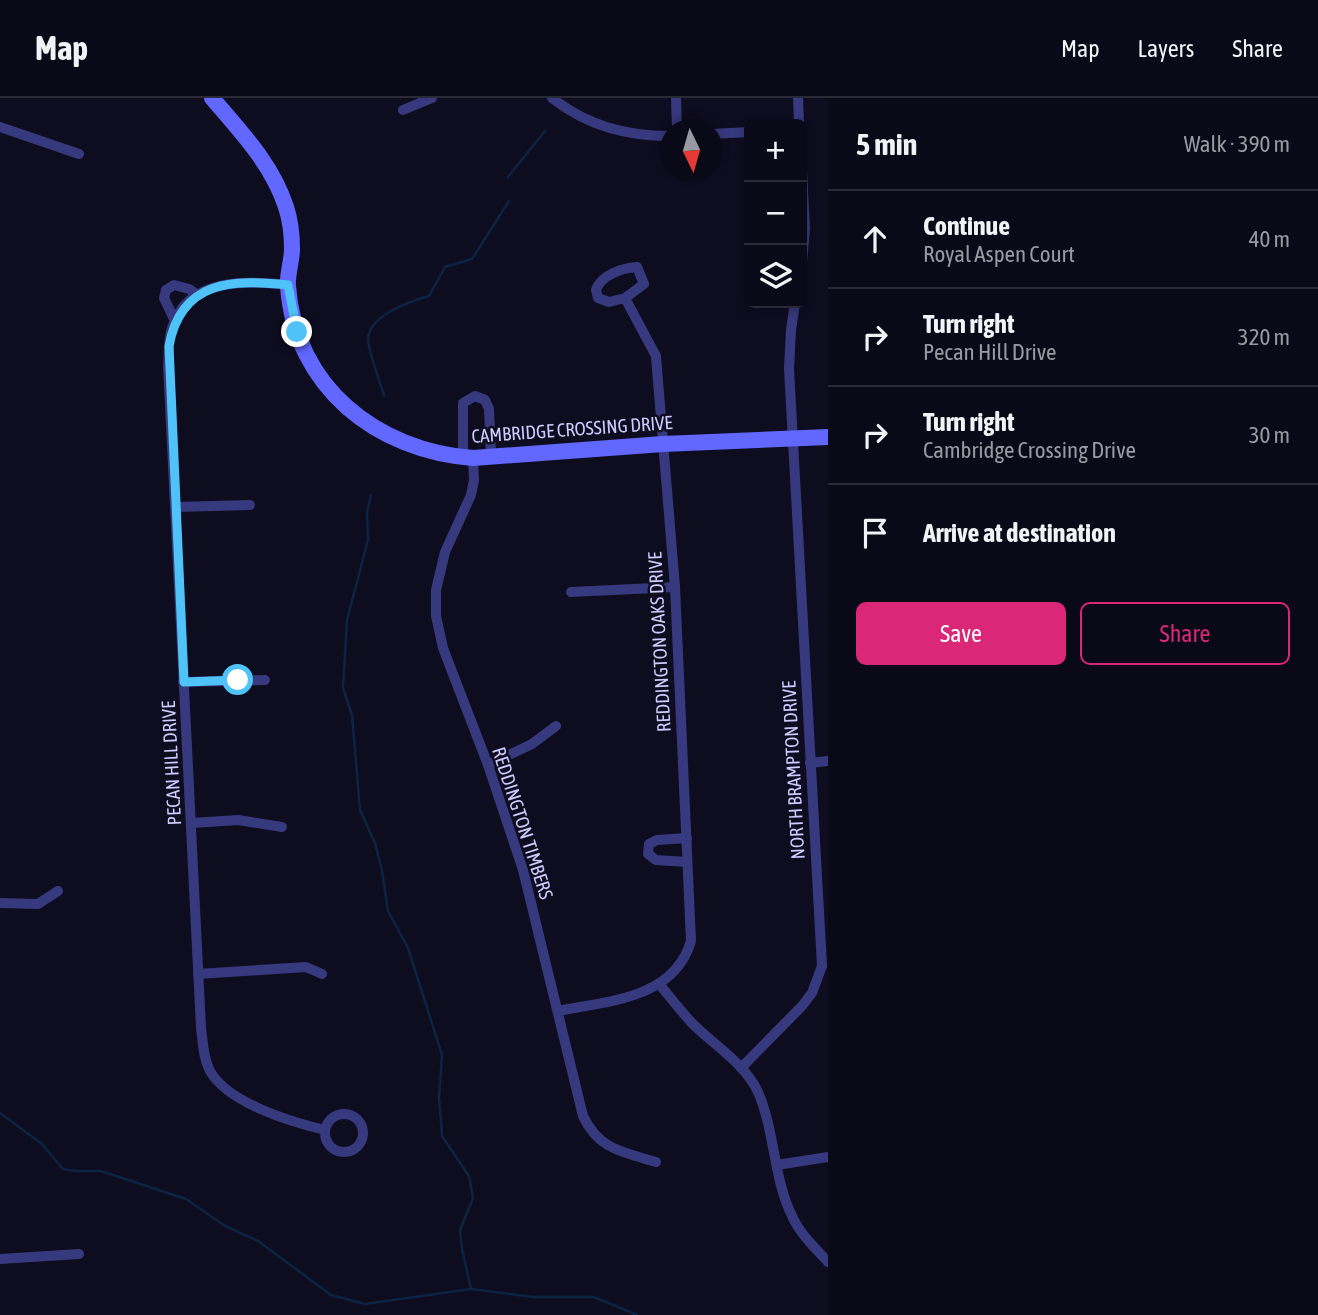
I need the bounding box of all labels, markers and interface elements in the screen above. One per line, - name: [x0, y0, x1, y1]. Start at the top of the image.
- text: Map: [35, 29, 88, 67]
- text: Map: [1061, 35, 1100, 62]
- text: Layers: [1138, 35, 1194, 62]
- text: Share: [1232, 35, 1283, 62]
- north arrow: [660, 119, 723, 182]
- map controls: [744, 119, 807, 308]
- button: +: [744, 119, 807, 182]
- text: 5 min: [856, 127, 917, 161]
- text: Walk · 390 m: [1184, 131, 1290, 157]
- button: −: [744, 182, 807, 245]
- text: Continue: [923, 211, 1010, 241]
- icon: ahead: [856, 220, 894, 258]
- text: 40 m: [1249, 226, 1290, 252]
- text: Royal Aspen Court: [923, 241, 1075, 267]
- button: layers: [744, 245, 807, 308]
- text: Turn right: [923, 309, 1014, 339]
- route end: [281, 316, 312, 347]
- icon: right: [856, 318, 894, 356]
- text: 320 m: [1238, 324, 1290, 350]
- text: Pecan Hill Drive: [923, 339, 1057, 365]
- text: Turn right: [923, 407, 1014, 437]
- street label: CAMBRIDGE CROSSING DRIVE: [471, 411, 673, 447]
- icon: right: [856, 416, 894, 454]
- text: 30 m: [1249, 422, 1290, 448]
- text: Cambridge Crossing Drive: [923, 437, 1136, 463]
- icon: arrive: [856, 514, 894, 552]
- text: Arrive at destination: [923, 518, 1116, 548]
- street label: REDDINGTON OAKS DRIVE: [643, 551, 675, 733]
- button: Save: [856, 602, 1066, 665]
- button: Share: [1080, 602, 1290, 665]
- route start: [222, 664, 253, 695]
- street label: NORTH BRAMPTON DRIVE: [777, 680, 809, 860]
- street label: PECAN HILL DRIVE: [157, 700, 185, 826]
- street label: REDDINGTON TIMBERS: [488, 744, 558, 902]

